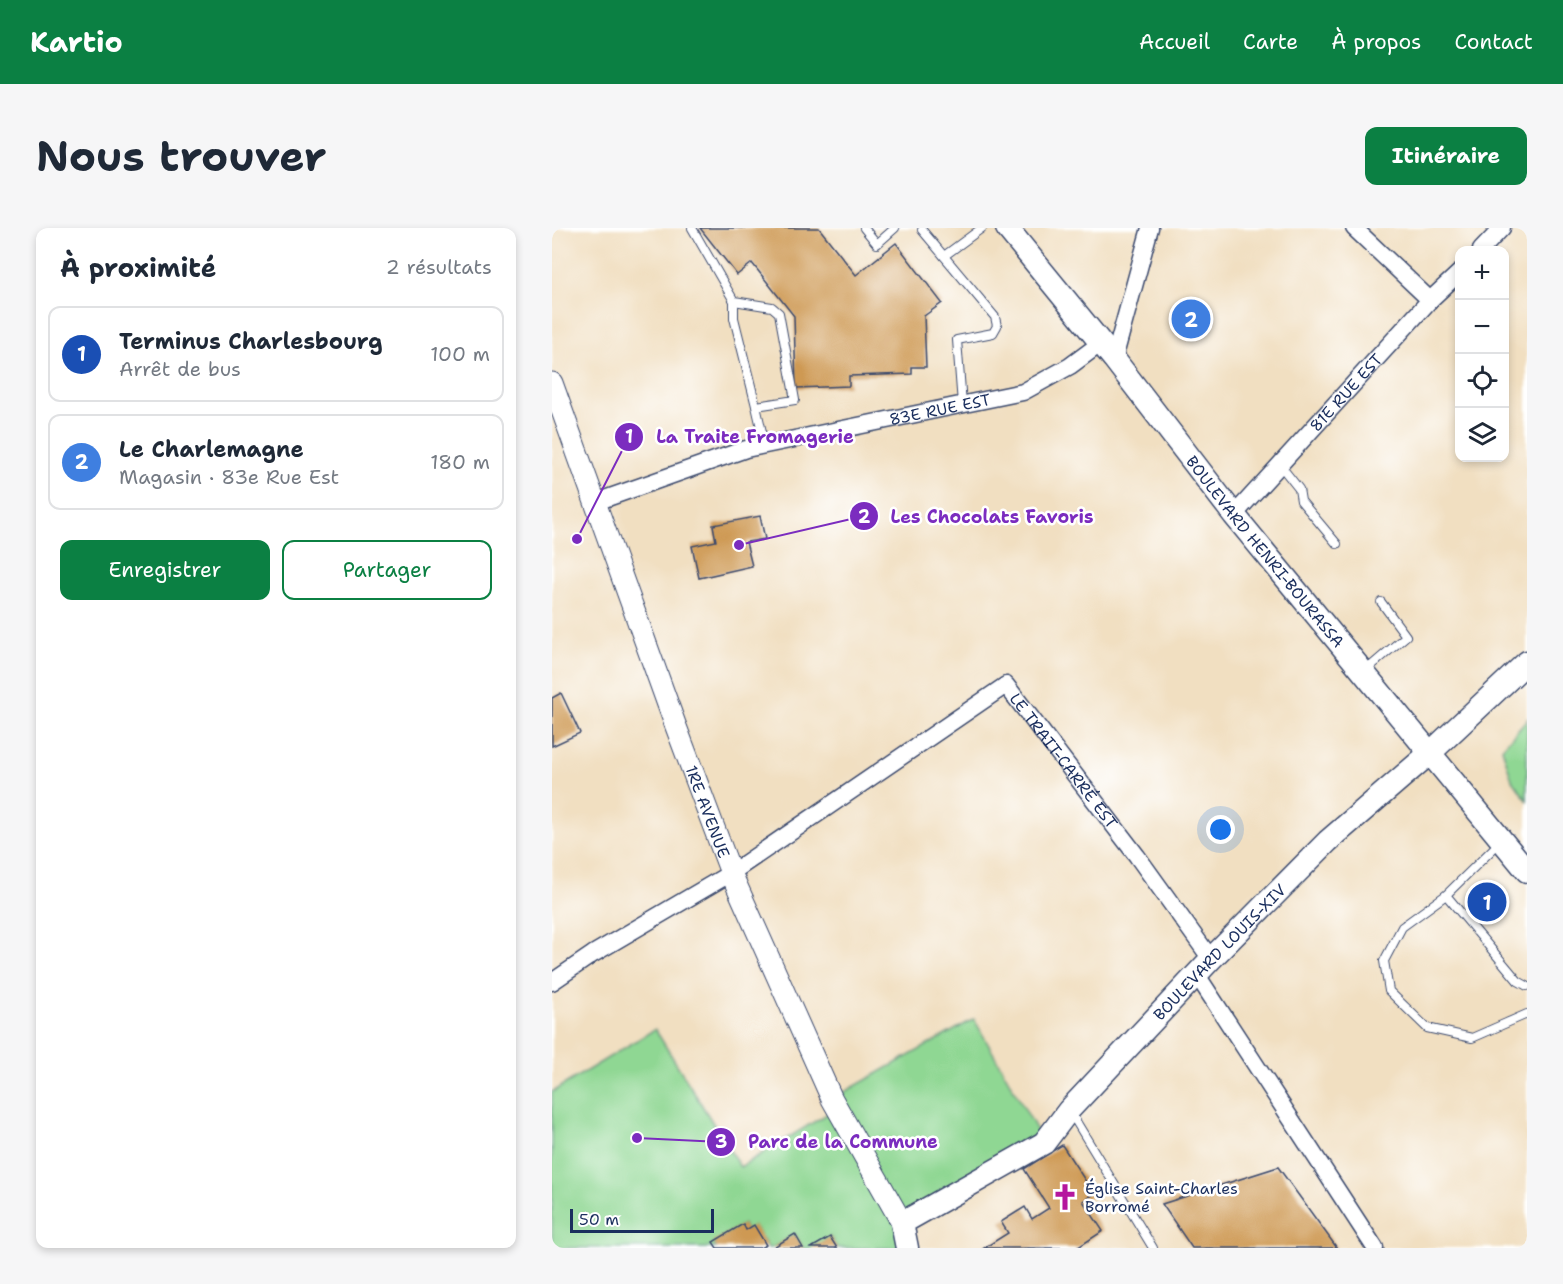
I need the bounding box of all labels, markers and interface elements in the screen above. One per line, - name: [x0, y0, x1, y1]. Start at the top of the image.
- text: Kartio: [30, 23, 123, 61]
- text: Accueil: [1139, 28, 1210, 56]
- text: Carte: [1243, 28, 1298, 56]
- text: À propos: [1331, 28, 1421, 56]
- text: Contact: [1454, 28, 1533, 56]
- button: Itinéraire: [1365, 127, 1527, 185]
- text: Nous trouver: [36, 128, 326, 184]
- map controls: [1455, 246, 1509, 462]
- button: +: [1455, 246, 1509, 300]
- text: À proximité: [60, 250, 216, 285]
- text: 2 résultats: [386, 254, 492, 280]
- pin: 2: [1172, 296, 1210, 341]
- button: −: [1455, 300, 1509, 354]
- text: Terminus Charlesbourg: [119, 327, 382, 356]
- text: 1: [77, 341, 86, 367]
- text: 100 m: [430, 341, 490, 367]
- street label: 81E RUE EST: [1305, 349, 1387, 436]
- button: locate: [1455, 354, 1509, 408]
- text: Arrêt de bus: [119, 356, 241, 382]
- street label: 83E RUE EST: [887, 389, 993, 430]
- button: layers: [1455, 408, 1509, 462]
- callout: La Traite Fromagerie: [614, 419, 866, 455]
- text: 1: [625, 425, 633, 449]
- text: La Traite Fromagerie: [656, 425, 854, 449]
- text: Le Charlemagne: [119, 435, 304, 464]
- text: 2: [75, 449, 89, 475]
- text: 180 m: [430, 449, 490, 475]
- street label: BOULEVARD HENRI-BOURASSA: [1181, 452, 1349, 652]
- text: Magasin · 83e Rue Est: [119, 464, 339, 490]
- callout: Les Chocolats Favoris: [849, 498, 1105, 534]
- text: 2: [858, 505, 871, 529]
- text: Les Chocolats Favoris: [891, 505, 1093, 529]
- button: Enregistrer: [60, 540, 270, 600]
- button: Partager: [282, 540, 492, 600]
- street label: LE TRAIT-CARRÉ EST: [1005, 689, 1122, 833]
- street label: 1RE AVENUE: [680, 762, 734, 861]
- your location: [1206, 815, 1235, 844]
- street label: BOULEVARD LOUIS-XIV: [1149, 879, 1291, 1025]
- pin: 1: [1468, 880, 1506, 924]
- callout: Parc de la Commune: [706, 1124, 950, 1160]
- text: 3: [715, 1130, 727, 1154]
- text: Parc de la Commune: [748, 1130, 938, 1154]
- place label: Église Saint-Charles Borromé: [1085, 1178, 1238, 1217]
- church icon: Église Saint-Charles Borromé: [1050, 1182, 1080, 1212]
- scale bar: [570, 1206, 714, 1234]
- text: 50 m: [579, 1209, 619, 1230]

